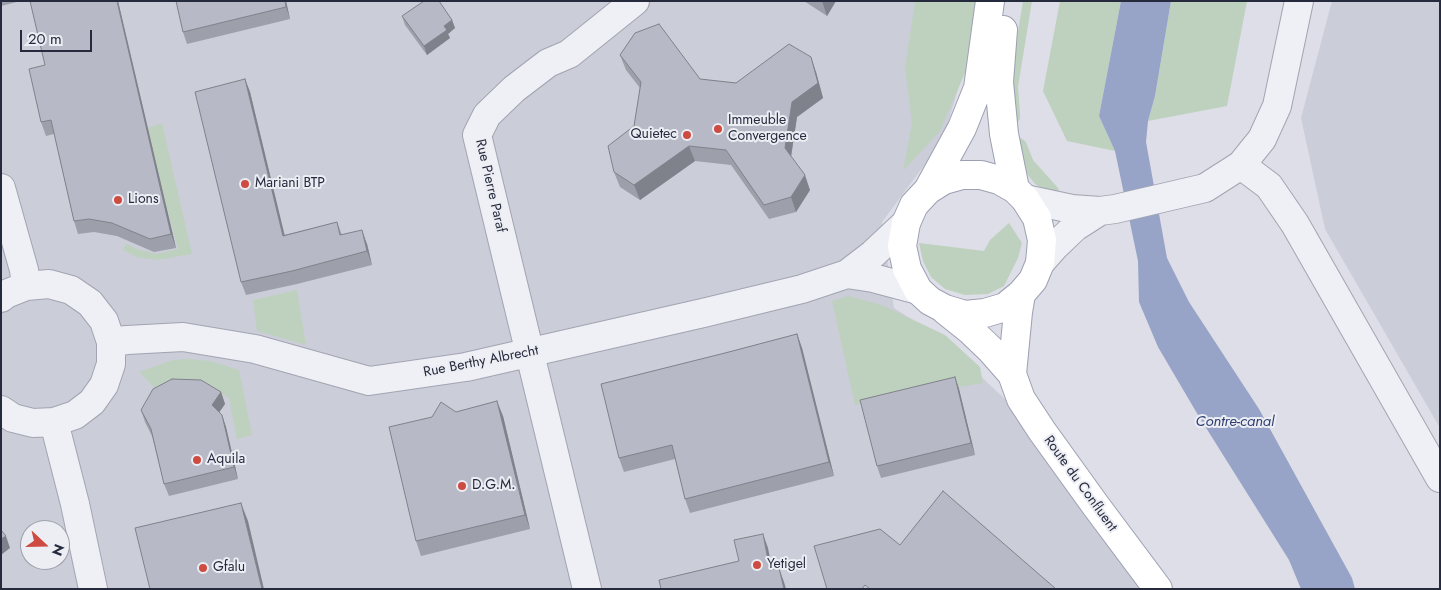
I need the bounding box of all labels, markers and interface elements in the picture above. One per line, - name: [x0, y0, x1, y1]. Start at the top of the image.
- scale bar: [22, 20, 95, 52]
- text: 20 m: [28, 28, 62, 50]
- place label: Immeuble Convergence: [728, 113, 807, 146]
- marker: Immeuble Convergence: [712, 123, 724, 135]
- place label: Quietec: [630, 127, 677, 143]
- marker: Quietec: [681, 129, 693, 141]
- street label: Rue Pierre Paraf: [471, 138, 509, 234]
- place label: Mariani BTP: [255, 176, 325, 192]
- marker: Mariani BTP: [239, 178, 251, 190]
- place label: Lions: [128, 192, 159, 208]
- marker: Lions: [112, 194, 124, 206]
- street label: Rue Berthy Albrecht: [422, 343, 540, 381]
- water label: Contre-canal: [1196, 413, 1274, 431]
- street label: Route du Confluent: [1040, 433, 1120, 535]
- place label: Aquila: [207, 452, 245, 468]
- marker: Aquila: [191, 454, 203, 466]
- place label: D.G.M.: [472, 478, 515, 494]
- marker: D.G.M.: [456, 480, 468, 492]
- north arrow: [20, 520, 70, 570]
- text: N: [47, 541, 69, 559]
- place label: Yetigel: [767, 557, 806, 573]
- marker: Yetigel: [751, 559, 763, 571]
- place label: Gfalu: [213, 560, 245, 576]
- marker: Gfalu: [197, 562, 209, 574]

